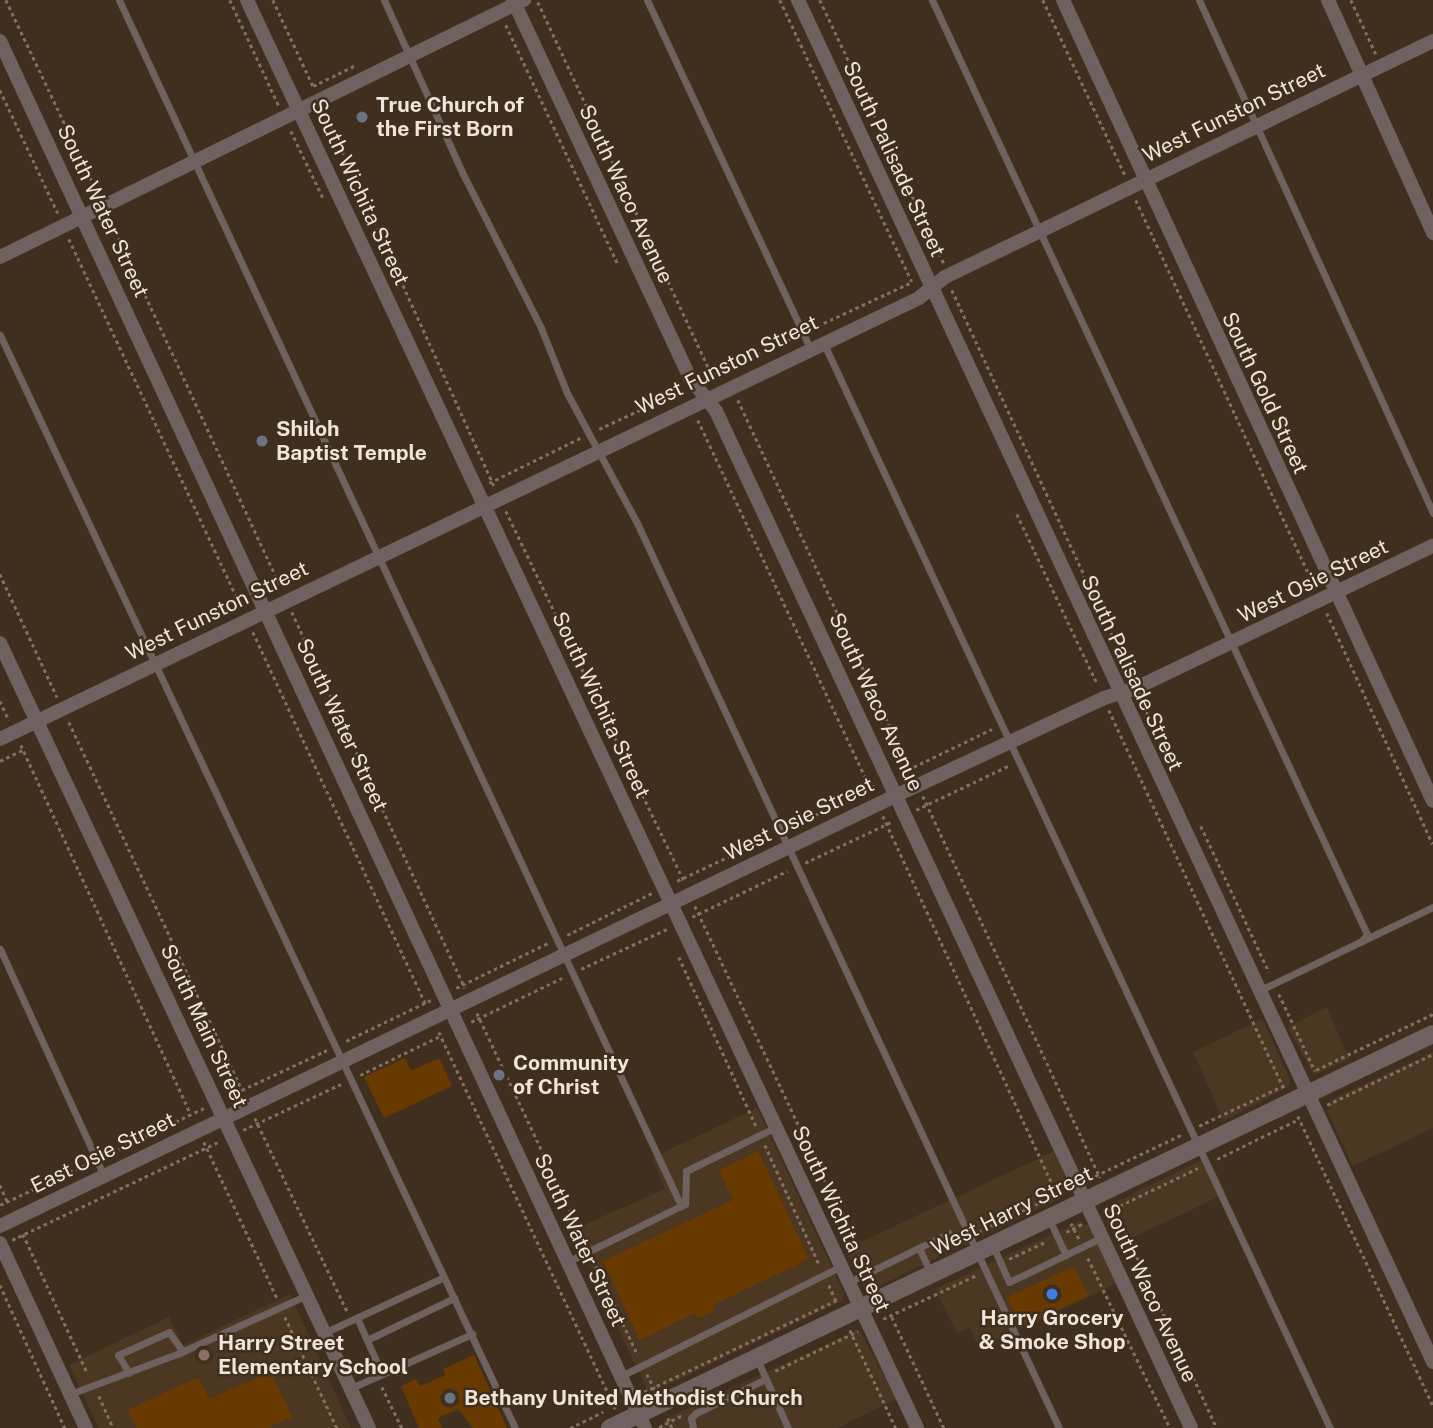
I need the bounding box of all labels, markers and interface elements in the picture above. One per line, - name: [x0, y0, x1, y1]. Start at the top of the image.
- street label: South Palisade Street: [838, 57, 950, 261]
- street label: West Funston Street: [1139, 58, 1329, 168]
- place label: True Church of the First Born: [376, 92, 524, 142]
- street label: South Wichita Street: [306, 94, 414, 290]
- street label: South Waco Avenue: [573, 100, 679, 288]
- marker: True Church of the First Born: [354, 109, 370, 125]
- street label: South Water Street: [52, 120, 154, 302]
- street label: South Gold Street: [1216, 308, 1314, 478]
- street label: West Funston Street: [632, 310, 822, 420]
- place label: Shiloh Baptist Temple: [276, 416, 427, 466]
- marker: Shiloh Baptist Temple: [254, 433, 270, 449]
- street label: West Osie Street: [1234, 534, 1392, 628]
- street label: West Funston Street: [122, 556, 312, 666]
- street label: South Palisade Street: [1076, 571, 1188, 775]
- street label: South Wichita Street: [547, 607, 655, 803]
- street label: South Waco Avenue: [823, 608, 929, 796]
- street label: South Water Street: [291, 634, 393, 816]
- street label: West Osie Street: [720, 772, 878, 866]
- street label: South Main Street: [155, 940, 253, 1112]
- place label: Community of Christ: [513, 1050, 629, 1100]
- marker: Community of Christ: [491, 1067, 507, 1083]
- street label: East Osie Street: [27, 1107, 179, 1199]
- street label: South Wichita Street: [787, 1121, 895, 1317]
- street label: South Water Street: [529, 1149, 631, 1331]
- street label: West Harry Street: [927, 1161, 1097, 1261]
- street label: South Waco Avenue: [1097, 1199, 1203, 1387]
- marker: Harry Grocery & Smoke Shop: [1044, 1286, 1060, 1302]
- place label: Harry Grocery & Smoke Shop: [979, 1305, 1125, 1355]
- place label: Harry Street Elementary School: [218, 1330, 408, 1380]
- marker: Harry Street Elementary School: [196, 1347, 212, 1363]
- place label: Bethany United Methodist Church: [464, 1385, 803, 1411]
- marker: Bethany United Methodist Church: [442, 1390, 458, 1406]

